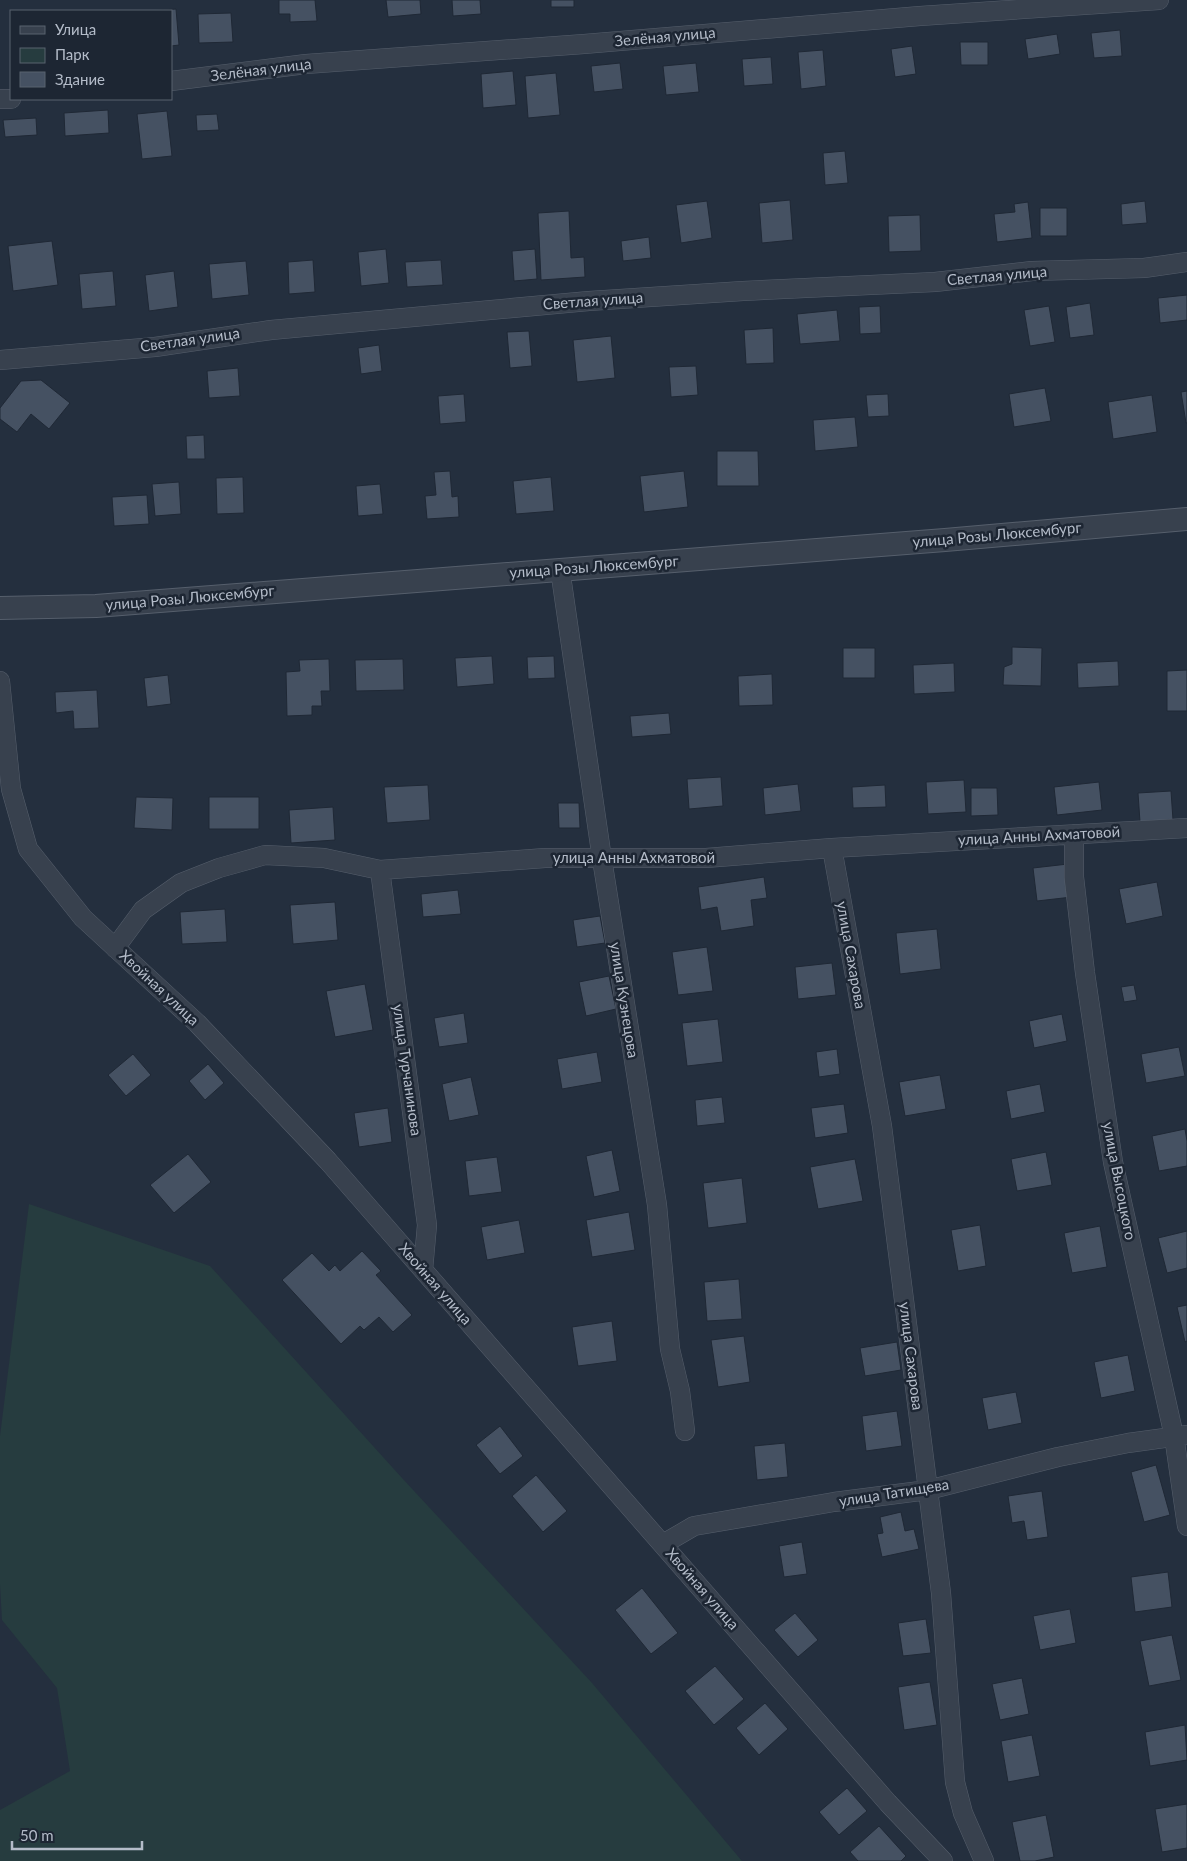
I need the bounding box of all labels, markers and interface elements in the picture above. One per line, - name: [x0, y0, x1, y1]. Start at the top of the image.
- legend: [10, 10, 172, 100]
- text: Улица: [55, 20, 96, 38]
- street label: Зелёная улица: [614, 23, 716, 49]
- text: Парк: [55, 45, 90, 63]
- street label: Зелёная улица: [210, 54, 312, 84]
- text: Здание: [55, 70, 105, 88]
- street label: Светлая улица: [946, 262, 1048, 288]
- street label: Светлая улица: [542, 288, 644, 312]
- street label: Светлая улица: [139, 323, 241, 355]
- street label: улица Розы Люксембург: [912, 518, 1082, 550]
- street label: улица Розы Люксембург: [509, 551, 679, 581]
- street label: улица Розы Люксембург: [105, 581, 275, 613]
- street label: улица Анны Ахматовой: [957, 822, 1120, 848]
- street label: улица Анны Ахматовой: [553, 848, 715, 866]
- street label: улица Сахарова: [834, 900, 870, 1010]
- street label: улица Кузнецова: [607, 941, 643, 1059]
- street label: Хвойная улица: [116, 946, 203, 1029]
- street label: улица Турчанинова: [390, 1003, 426, 1137]
- street label: улица Высоцкого: [1100, 1120, 1140, 1241]
- street label: Хвойная улица: [395, 1239, 476, 1328]
- street label: улица Сахарова: [896, 1301, 928, 1411]
- street label: улица Татищева: [838, 1474, 950, 1510]
- street label: Хвойная улица: [662, 1544, 743, 1633]
- scale bar: [12, 1818, 142, 1850]
- text: 50 m: [20, 1826, 54, 1844]

